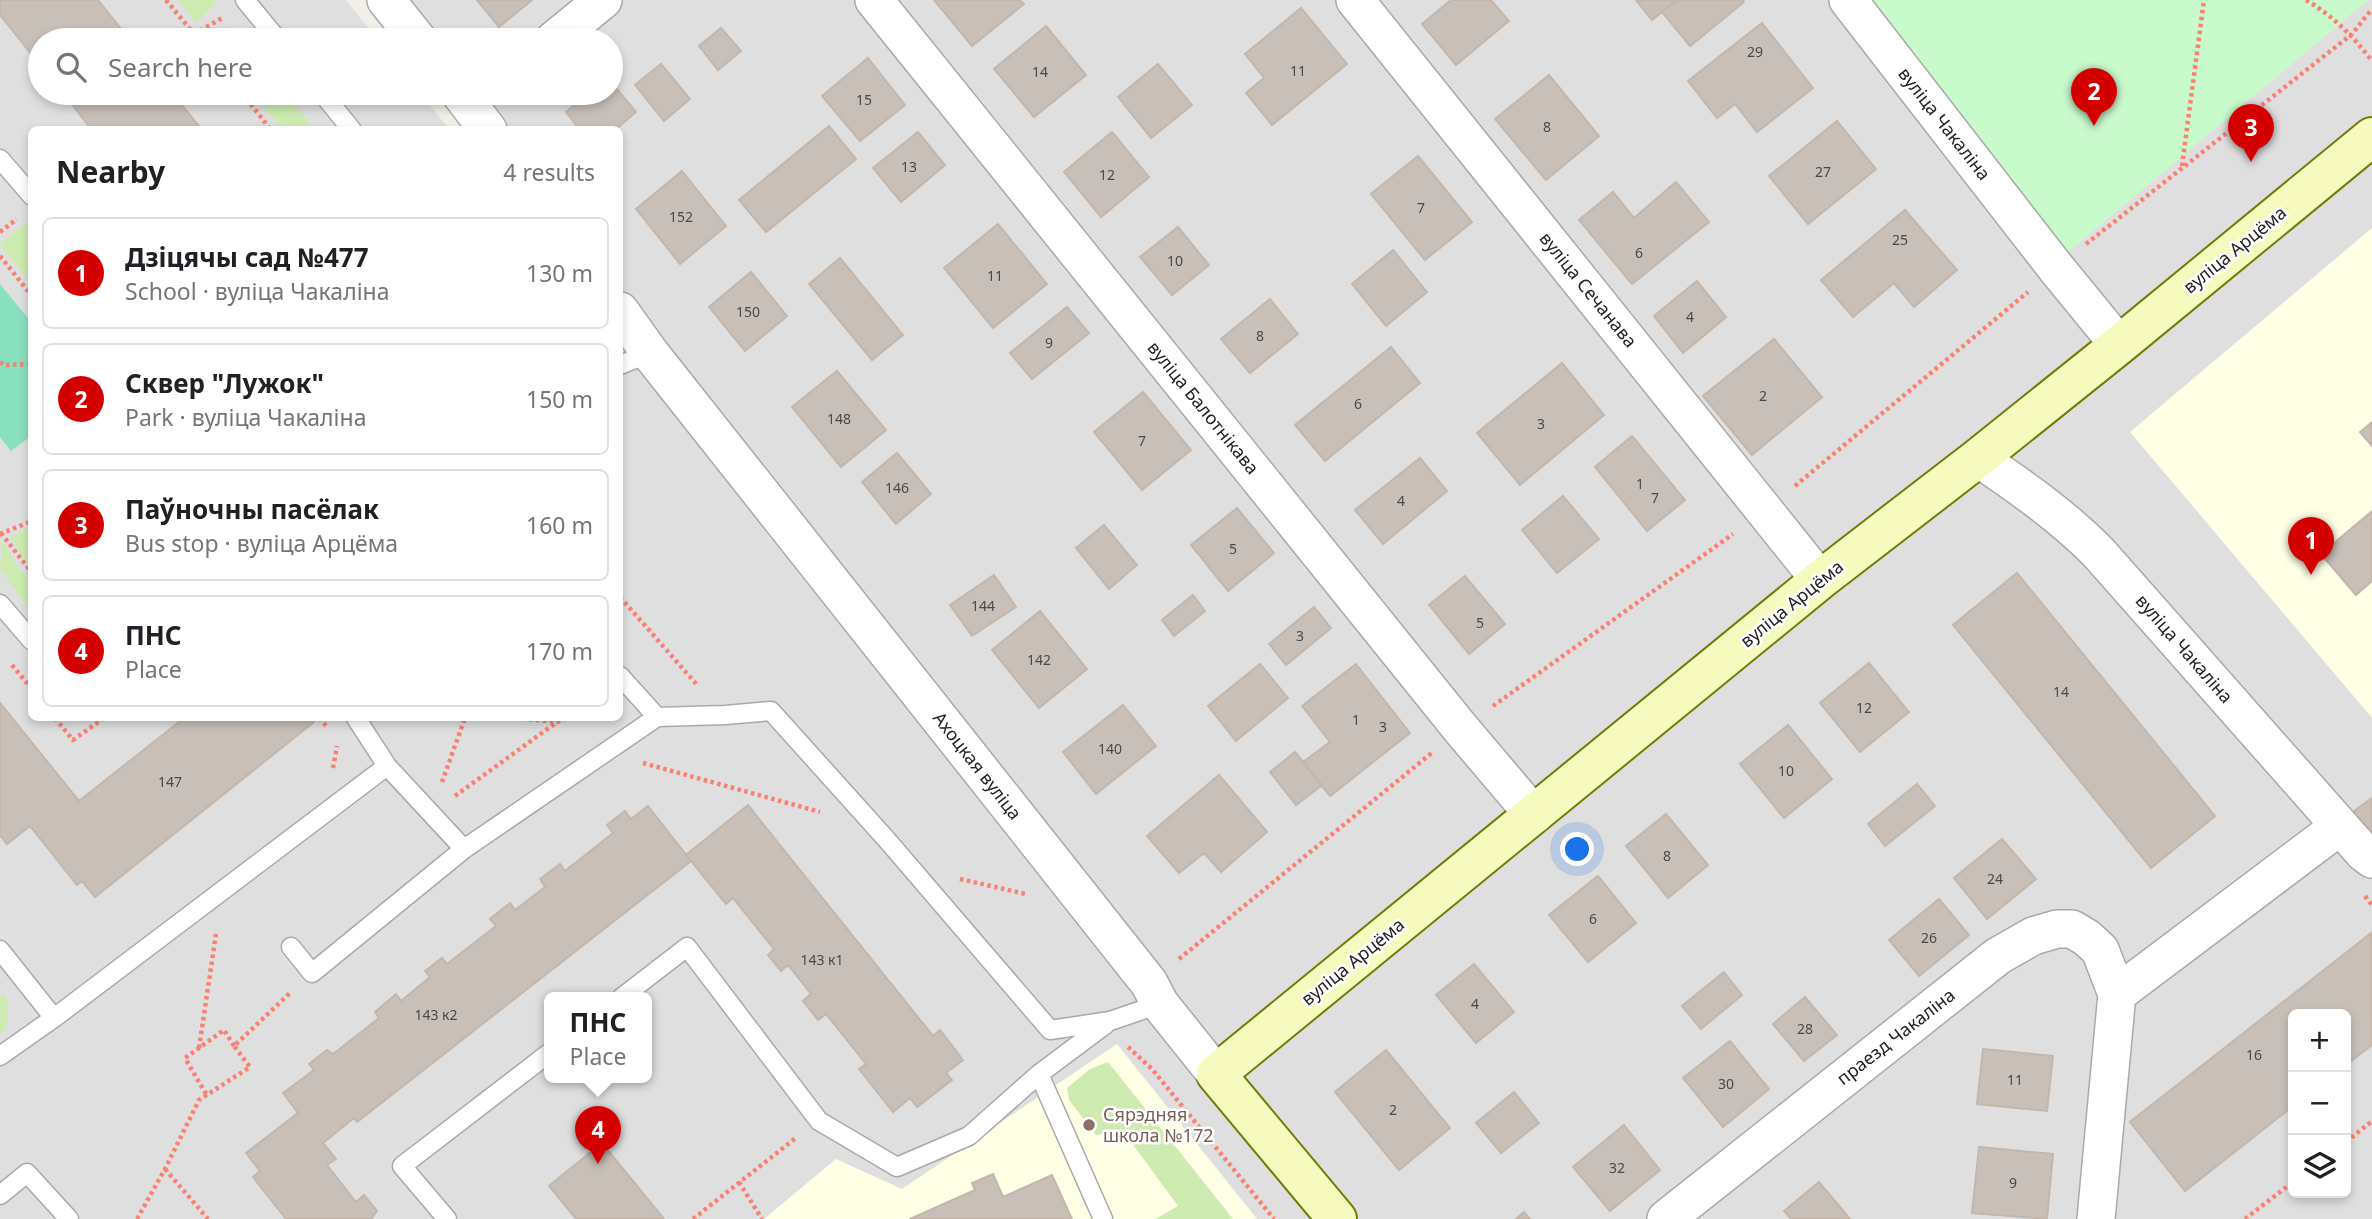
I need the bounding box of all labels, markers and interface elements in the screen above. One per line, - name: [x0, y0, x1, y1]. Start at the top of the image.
- search box: [28, 28, 623, 105]
- house number: 29: [1747, 42, 1763, 61]
- icon: search: [52, 48, 90, 86]
- text: Search here: [108, 49, 253, 85]
- house number: 11: [1290, 61, 1306, 80]
- house number: 14: [1032, 62, 1048, 81]
- street label: вуліца Чакаліна: [1893, 62, 1996, 185]
- pin: 2: [2071, 68, 2117, 126]
- house number: 15: [856, 90, 872, 109]
- pin: 3: [2228, 104, 2274, 162]
- house number: 8: [1543, 117, 1551, 136]
- text: Nearby: [56, 151, 165, 192]
- text: 4 results: [503, 156, 595, 188]
- house number: 13: [901, 157, 917, 176]
- house number: 27: [1815, 162, 1831, 181]
- house number: 12: [1099, 165, 1115, 184]
- house number: 7: [1417, 198, 1425, 217]
- street label: вуліца Арцёма: [2178, 200, 2291, 298]
- house number: 152: [669, 207, 693, 226]
- street label: вуліца Сечанава: [1535, 227, 1643, 352]
- house number: 25: [1892, 230, 1908, 249]
- text: Дзіцячы сад №477: [125, 239, 369, 275]
- house number: 6: [1635, 243, 1643, 262]
- house number: 10: [1167, 251, 1183, 270]
- text: 1: [74, 257, 88, 289]
- text: 130 m: [526, 257, 593, 289]
- house number: 11: [987, 266, 1003, 285]
- text: School · вуліца Чакаліна: [125, 275, 390, 307]
- house number: 150: [736, 302, 760, 321]
- house number: 4: [1686, 307, 1694, 326]
- house number: 8: [1256, 326, 1264, 345]
- house number: 9: [1045, 333, 1053, 352]
- street label: вуліца Балотнікава: [1143, 336, 1265, 479]
- text: Сквер "Лужок": [125, 365, 324, 401]
- text: 2: [74, 383, 88, 415]
- text: 150 m: [526, 383, 593, 415]
- house number: 2: [1759, 386, 1767, 405]
- house number: 6: [1354, 394, 1362, 413]
- text: Park · вуліца Чакаліна: [125, 401, 366, 433]
- house number: 148: [827, 409, 851, 428]
- house number: 3: [1537, 414, 1545, 433]
- house number: 7: [1138, 431, 1146, 450]
- house number: 1: [1636, 474, 1644, 493]
- house number: 146: [885, 478, 909, 497]
- house number: 7: [1651, 488, 1659, 507]
- text: Паўночны пасёлак: [125, 491, 379, 527]
- house number: 4: [1397, 491, 1405, 510]
- text: 3: [74, 509, 88, 541]
- text: 160 m: [526, 509, 593, 541]
- pin: 1: [2288, 517, 2334, 575]
- text: Bus stop · вуліца Арцёма: [125, 527, 398, 559]
- house number: 5: [1229, 539, 1237, 558]
- street label: вуліца Арцёма: [1735, 554, 1848, 652]
- street label: вуліца Чакаліна: [2131, 589, 2239, 708]
- house number: 144: [971, 596, 995, 615]
- house number: 5: [1476, 613, 1484, 632]
- text: ПНС: [125, 617, 182, 653]
- house number: 3: [1296, 626, 1304, 645]
- text: 4: [74, 635, 88, 667]
- text: 170 m: [526, 635, 593, 667]
- house number: 142: [1027, 650, 1051, 669]
- text: Place: [125, 653, 182, 685]
- house number: 14: [2053, 682, 2069, 701]
- house number: 12: [1856, 698, 1872, 717]
- street label: Ахоцкая вуліца: [928, 706, 1028, 824]
- house number: 1: [1352, 710, 1360, 729]
- house number: 3: [1379, 717, 1387, 736]
- house number: 140: [1098, 739, 1122, 758]
- house number: 10: [1778, 761, 1794, 780]
- house number: 147: [158, 772, 182, 791]
- your location: [1560, 832, 1594, 866]
- house number: 8: [1663, 846, 1671, 865]
- house number: 24: [1987, 869, 2003, 888]
- house number: 6: [1589, 909, 1597, 928]
- street label: вуліца Арцёма: [1296, 912, 1409, 1010]
- house number: 26: [1921, 928, 1937, 947]
- house number: 143 к1: [800, 950, 844, 969]
- street label: праезд Чакаліна: [1831, 983, 1959, 1090]
- popup: [544, 992, 652, 1083]
- house number: 4: [1471, 994, 1479, 1013]
- text: ПНС: [570, 1004, 626, 1040]
- house number: 143 к2: [414, 1005, 458, 1024]
- map controls: [2288, 1009, 2351, 1198]
- button: +: [2288, 1009, 2351, 1072]
- house number: 28: [1797, 1019, 1813, 1038]
- text: Place: [570, 1040, 626, 1072]
- house number: 16: [2246, 1045, 2262, 1064]
- house number: 11: [2007, 1070, 2023, 1089]
- button: −: [2288, 1072, 2351, 1135]
- house number: 30: [1718, 1074, 1734, 1093]
- house number: 2: [1389, 1100, 1397, 1119]
- place label: Сярэдняя школа №172: [1103, 1102, 1213, 1147]
- pin: 4: [575, 1106, 621, 1164]
- marker: Сярэдняя школа №172: [1081, 1117, 1097, 1133]
- button: layers: [2288, 1135, 2351, 1198]
- house number: 32: [1609, 1158, 1625, 1177]
- house number: 9: [2009, 1173, 2017, 1192]

